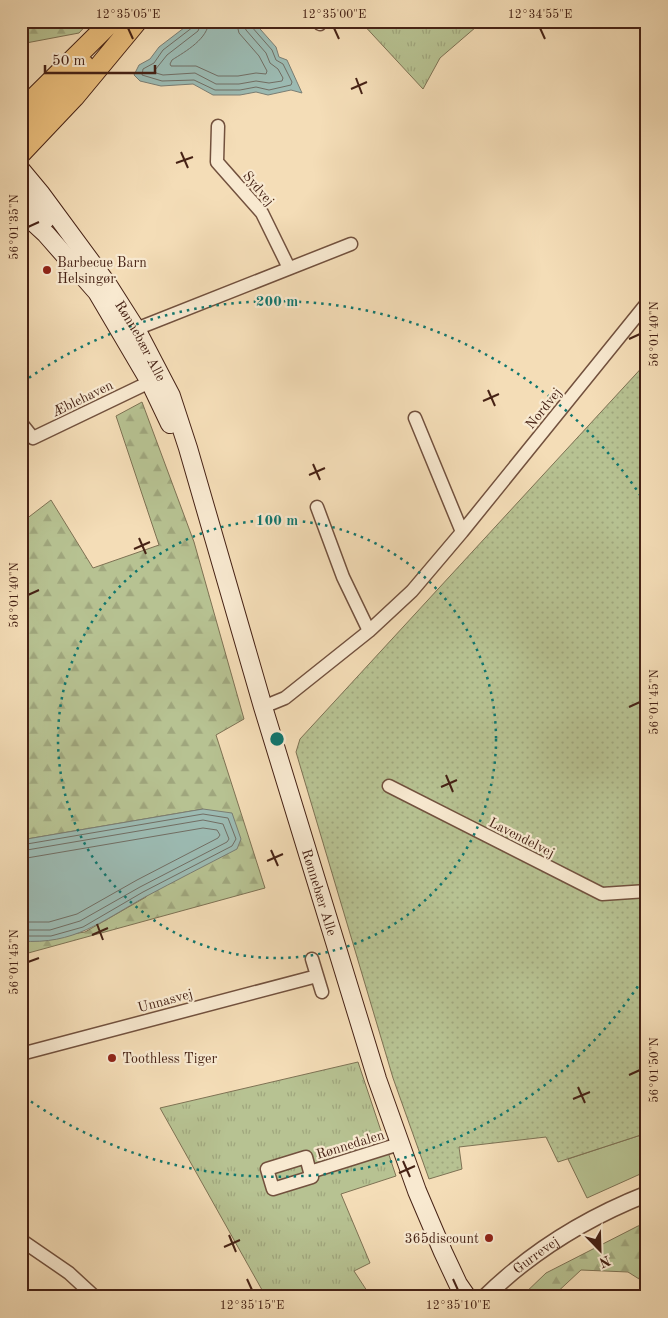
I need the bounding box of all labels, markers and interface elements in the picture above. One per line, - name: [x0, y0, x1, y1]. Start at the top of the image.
- text: 12°35'05"E: [96, 8, 160, 21]
- text: 12°35'00"E: [302, 8, 366, 21]
- text: 12°34'55"E: [508, 8, 572, 21]
- scale bar: [45, 42, 155, 74]
- text: 50 m: [52, 54, 86, 69]
- street label: Sydvej: [240, 169, 277, 209]
- text: 56°01'35"N: [8, 194, 21, 260]
- place label: Barbecue Barn Helsingør: [57, 256, 147, 286]
- marker: Barbecue Barn Helsingør: [41, 264, 53, 276]
- text: 200 m: [256, 295, 298, 310]
- street label: Rønnebær Alle: [112, 298, 168, 384]
- text: 56°01'40"N: [648, 301, 661, 367]
- street label: Æblehaven: [50, 378, 116, 420]
- street label: Nordvej: [523, 385, 564, 432]
- text: 100 m: [256, 514, 298, 529]
- text: 56°01'40"N: [8, 562, 21, 628]
- text: 56°01'45"N: [648, 669, 661, 735]
- centre of rings: [268, 730, 286, 748]
- street label: Lavendelvej: [486, 815, 557, 860]
- street label: Rønnebær Alle: [299, 847, 339, 938]
- text: 56°01'45"N: [8, 929, 21, 995]
- street label: Unnasvej: [136, 987, 194, 1015]
- text: 56°01'50"N: [648, 1037, 661, 1103]
- marker: Toothless Tiger: [106, 1052, 118, 1064]
- place label: Toothless Tiger: [122, 1052, 218, 1066]
- street label: Rønnedalen: [315, 1128, 386, 1162]
- north arrow: [576, 1226, 626, 1276]
- place label: 365discount: [404, 1232, 479, 1246]
- marker: 365discount: [483, 1232, 495, 1244]
- street label: Gurrevej: [511, 1234, 562, 1277]
- text: N: [597, 1253, 612, 1270]
- text: 12°35'15"E: [220, 1299, 284, 1312]
- text: 12°35'10"E: [426, 1299, 490, 1312]

